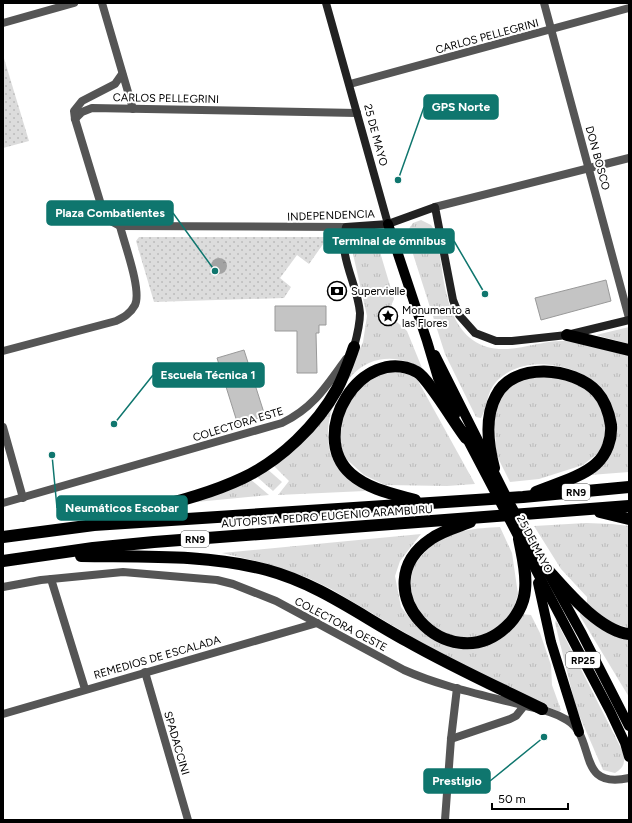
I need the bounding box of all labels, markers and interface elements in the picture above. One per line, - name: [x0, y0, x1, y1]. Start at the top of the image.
- street label: CARLOS PELLEGRINI: [434, 16, 540, 57]
- street label: CARLOS PELLEGRINI: [113, 91, 219, 106]
- callout: GPS Norte: [424, 95, 498, 119]
- text: GPS Norte: [432, 100, 491, 114]
- street label: 25 DE MAYO: [361, 103, 390, 168]
- street label: DON BOSCO: [583, 125, 612, 192]
- callout: Plaza Combatientes: [47, 201, 173, 225]
- text: Plaza Combatientes: [55, 206, 165, 220]
- street label: INDEPENDENCIA: [287, 207, 376, 224]
- callout: Terminal de ómnibus: [324, 229, 454, 253]
- text: Terminal de ómnibus: [332, 234, 446, 248]
- bank icon: Supervielle: [326, 280, 348, 302]
- place label: Supervielle: [351, 285, 405, 298]
- place label: Monumento a las Flores: [402, 304, 470, 330]
- place icon: Monumento a las Flores: [377, 305, 399, 327]
- callout: Escuela Técnica 1: [153, 363, 264, 387]
- text: Escuela Técnica 1: [160, 368, 256, 382]
- street label: COLECTORA ESTE: [191, 404, 285, 444]
- road number: RN9: [562, 484, 590, 500]
- callout: Neumáticos Escobar: [57, 496, 187, 520]
- text: Neumáticos Escobar: [65, 501, 179, 515]
- street label: AUTOPISTA PEDRO EUGENIO ARAMBURU: [221, 503, 433, 530]
- street label: 25 DE MAYO: [514, 513, 555, 576]
- road number: RN9: [181, 531, 209, 547]
- street label: COLECTORA OESTE: [292, 595, 389, 654]
- street label: REMEDIOS DE ESCALADA: [92, 633, 223, 682]
- road number: RP25: [566, 652, 600, 668]
- street label: SPADACCINI: [161, 710, 192, 777]
- callout: Prestigio: [424, 769, 490, 793]
- text: Prestigio: [432, 774, 482, 788]
- scale bar: [492, 785, 568, 811]
- text: 50 m: [498, 792, 526, 806]

